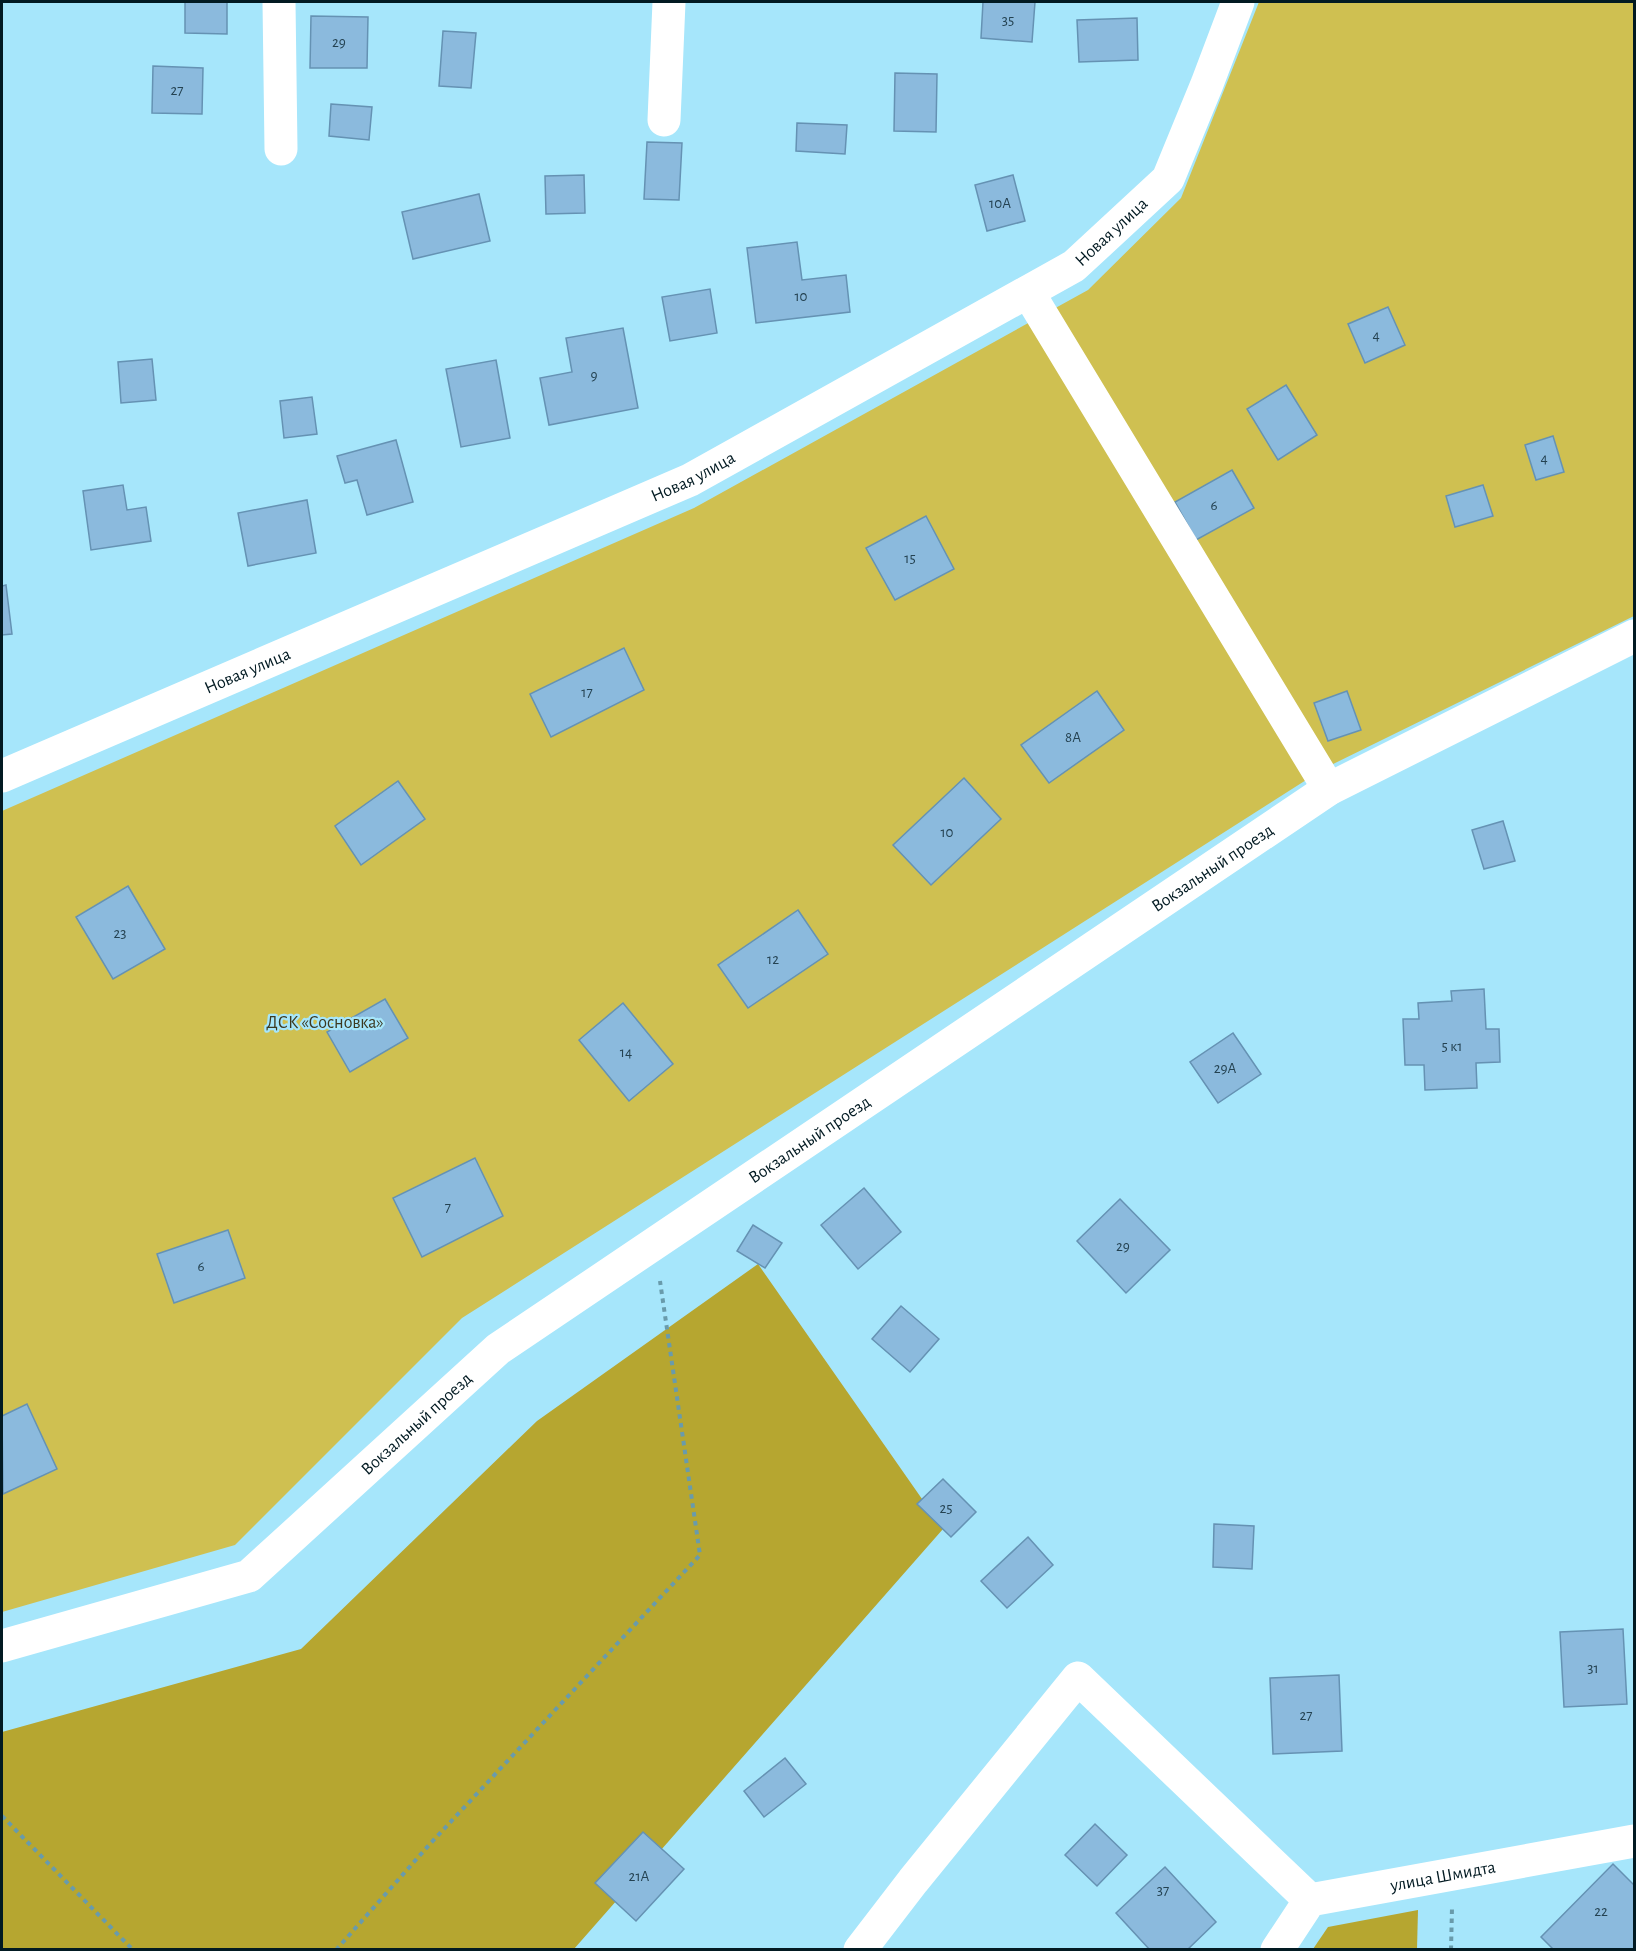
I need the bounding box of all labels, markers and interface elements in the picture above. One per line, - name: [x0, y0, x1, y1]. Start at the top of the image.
- house number: 35: [1002, 13, 1014, 28]
- house number: 29: [332, 35, 346, 50]
- house number: 27: [170, 83, 184, 98]
- street label: Новая улица: [1072, 195, 1151, 270]
- house number: 10А: [989, 196, 1011, 211]
- house number: 10: [794, 289, 808, 304]
- house number: 4: [1372, 328, 1380, 343]
- house number: 9: [590, 368, 598, 383]
- street label: Новая улица: [648, 449, 738, 506]
- house number: 4: [1540, 451, 1548, 466]
- house number: 6: [1210, 498, 1218, 513]
- house number: 15: [904, 551, 916, 566]
- street label: Новая улица: [202, 645, 293, 698]
- house number: 17: [581, 685, 593, 700]
- house number: 8А: [1065, 730, 1081, 745]
- street label: Вокзальный проезд: [1149, 821, 1277, 916]
- house number: 10: [940, 825, 954, 840]
- house number: 23: [113, 926, 127, 941]
- house number: 12: [767, 952, 779, 967]
- park label: ДСК «Сосновка»: [266, 1014, 384, 1032]
- house number: 5 к1: [1442, 1039, 1462, 1054]
- house number: 14: [620, 1045, 632, 1060]
- house number: 29А: [1214, 1061, 1237, 1076]
- street label: Вокзальный проезд: [746, 1093, 874, 1187]
- house number: 7: [445, 1200, 451, 1215]
- house number: 29: [1116, 1239, 1130, 1254]
- house number: 6: [197, 1259, 205, 1274]
- street label: Вокзальный проезд: [358, 1370, 476, 1479]
- house number: 25: [939, 1501, 953, 1516]
- house number: 31: [1587, 1661, 1599, 1676]
- house number: 27: [1299, 1708, 1313, 1723]
- street label: улица Шмидта: [1388, 1858, 1497, 1895]
- house number: 21А: [629, 1869, 650, 1884]
- house number: 37: [1157, 1883, 1169, 1898]
- house number: 22: [1594, 1904, 1608, 1919]

